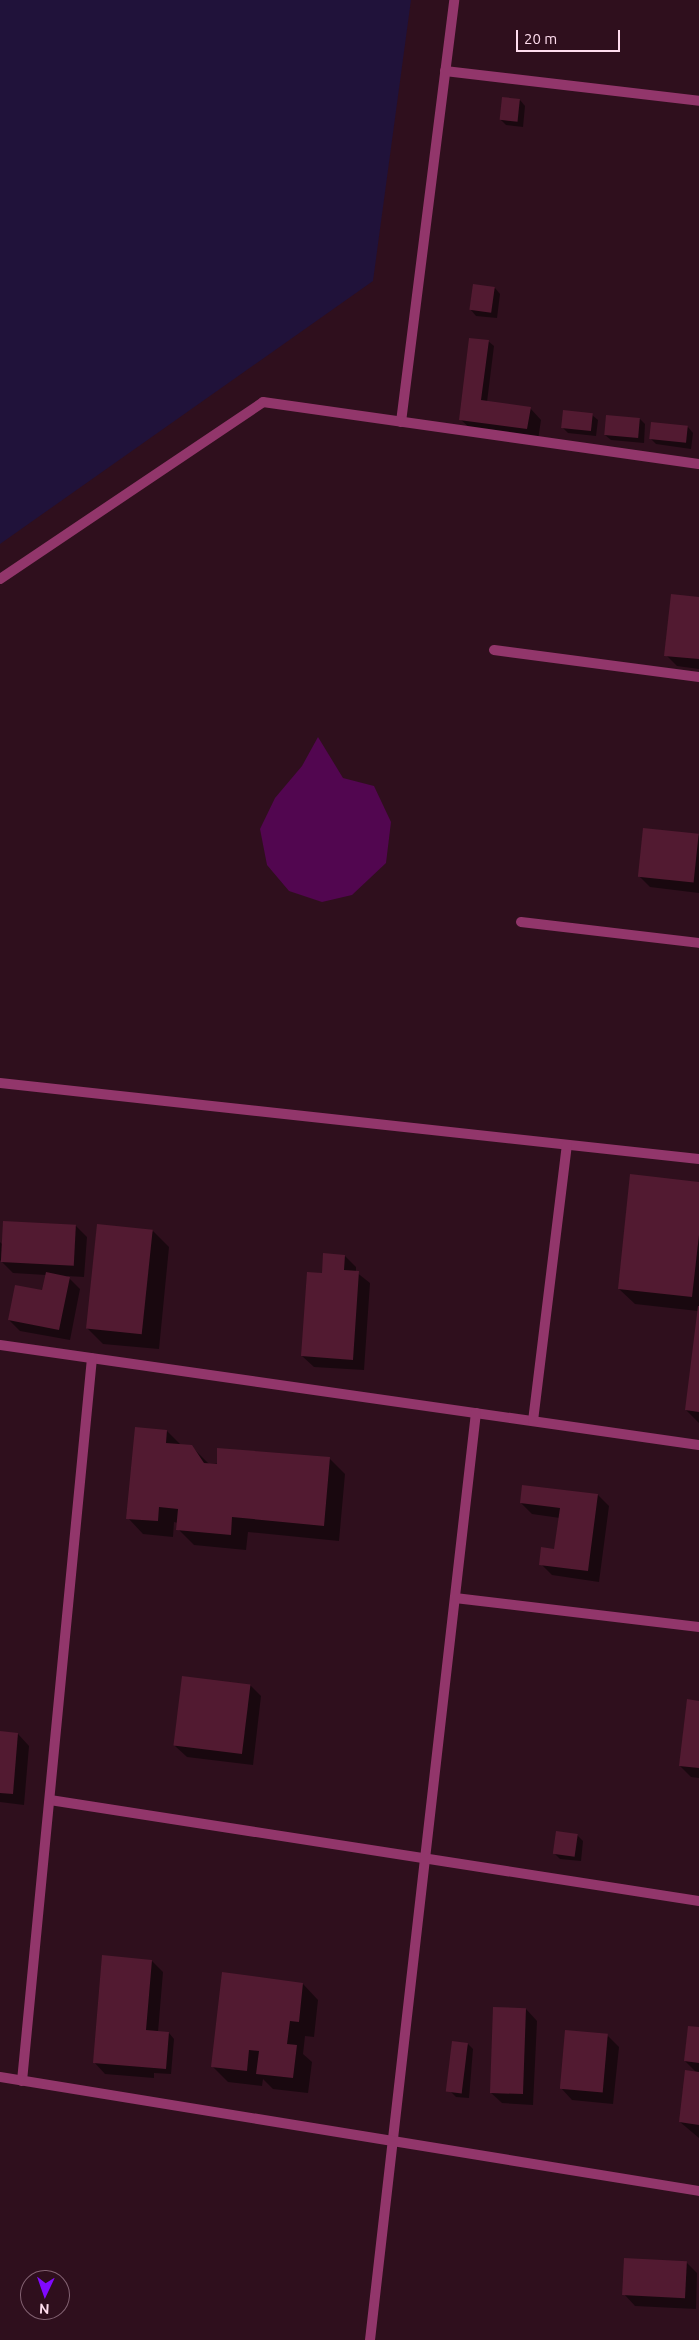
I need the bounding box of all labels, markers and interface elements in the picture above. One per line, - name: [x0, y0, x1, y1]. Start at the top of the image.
- scale bar: [519, 20, 623, 52]
- text: 20 m: [524, 30, 557, 47]
- north arrow: [20, 2270, 70, 2320]
- text: N: [39, 2301, 50, 2317]

